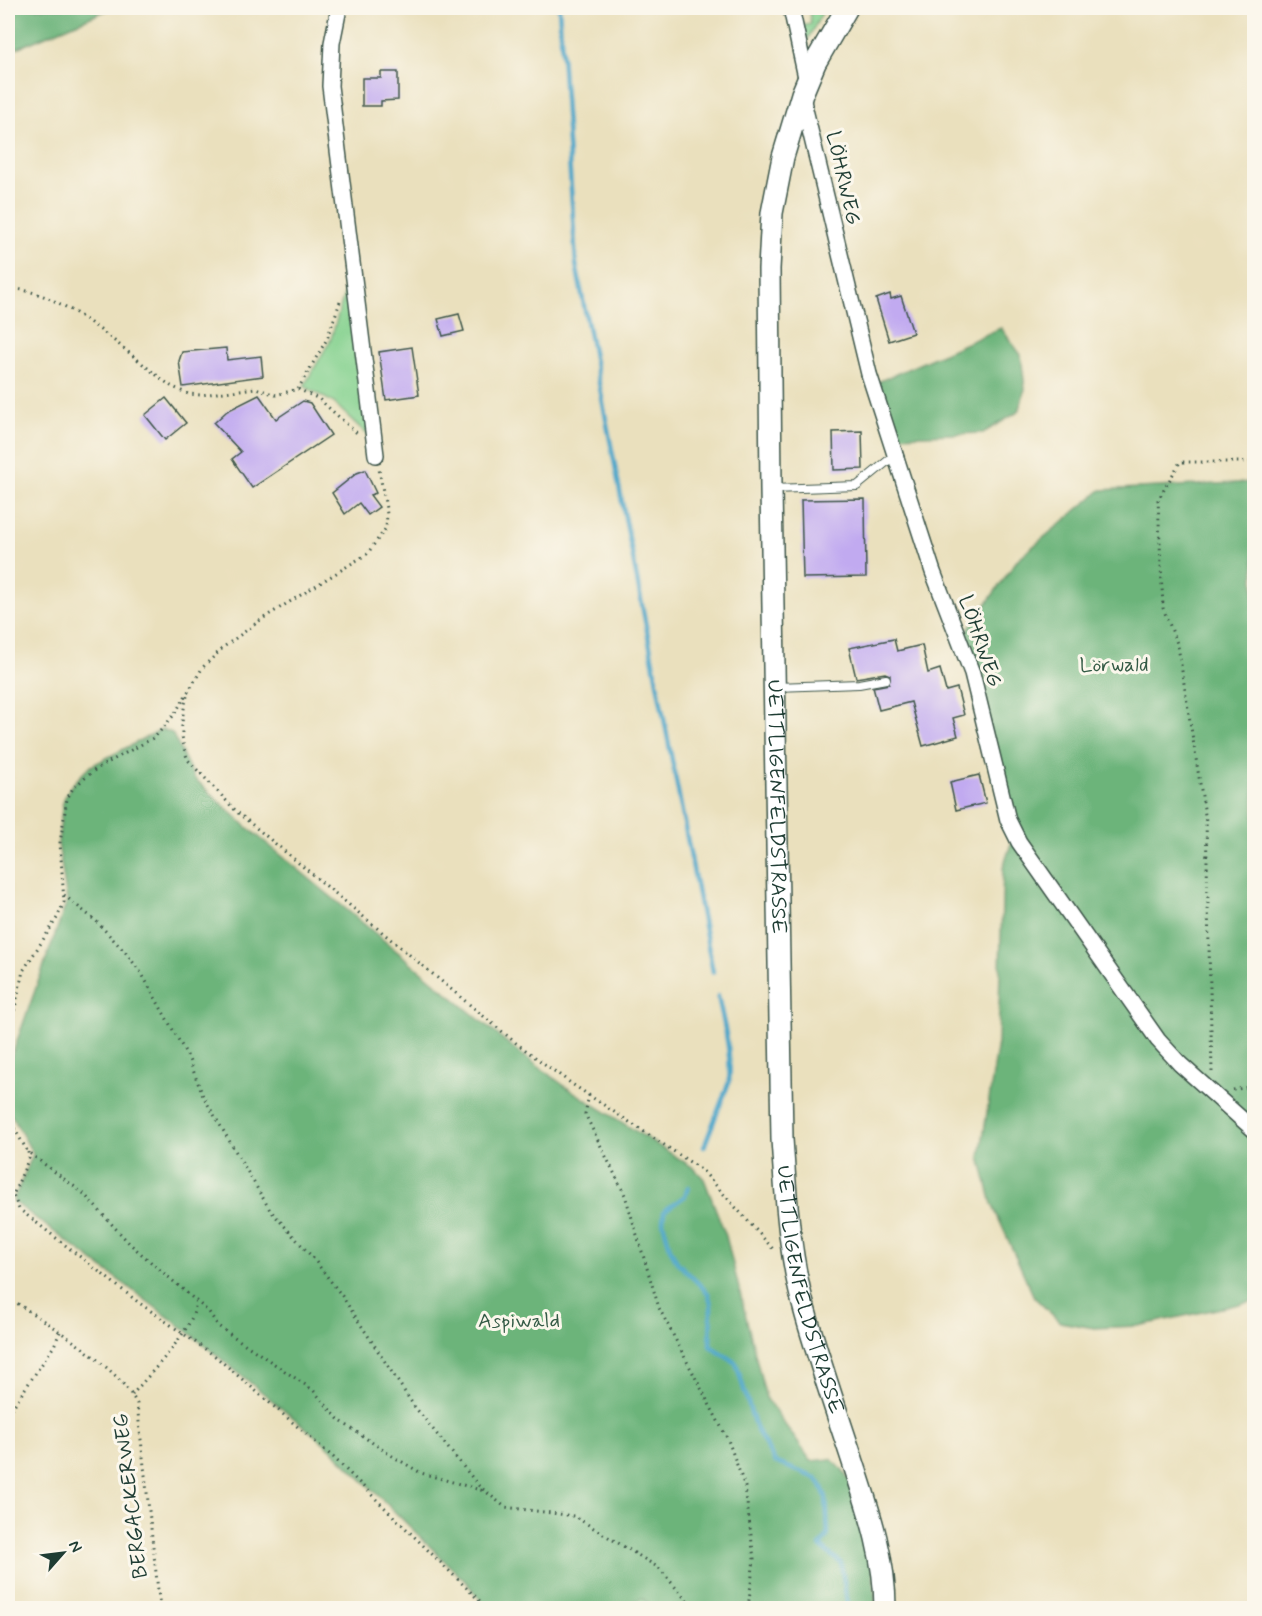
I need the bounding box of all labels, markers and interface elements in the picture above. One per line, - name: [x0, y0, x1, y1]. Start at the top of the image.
- street label: LÖHRWEG: [819, 128, 867, 228]
- street label: LÖHRWEG: [951, 591, 1009, 691]
- park label: Lörwald: [1079, 651, 1149, 679]
- street label: UETTLIGENFELDSTRASSE: [760, 679, 793, 934]
- street label: UETTLIGENFELDSTRASSE: [770, 1164, 850, 1418]
- park label: Aspiwald: [478, 1307, 560, 1335]
- street label: BERGACKERWEG: [107, 1412, 155, 1580]
- north arrow: [33, 1523, 93, 1583]
- text: N: [63, 1537, 87, 1556]

